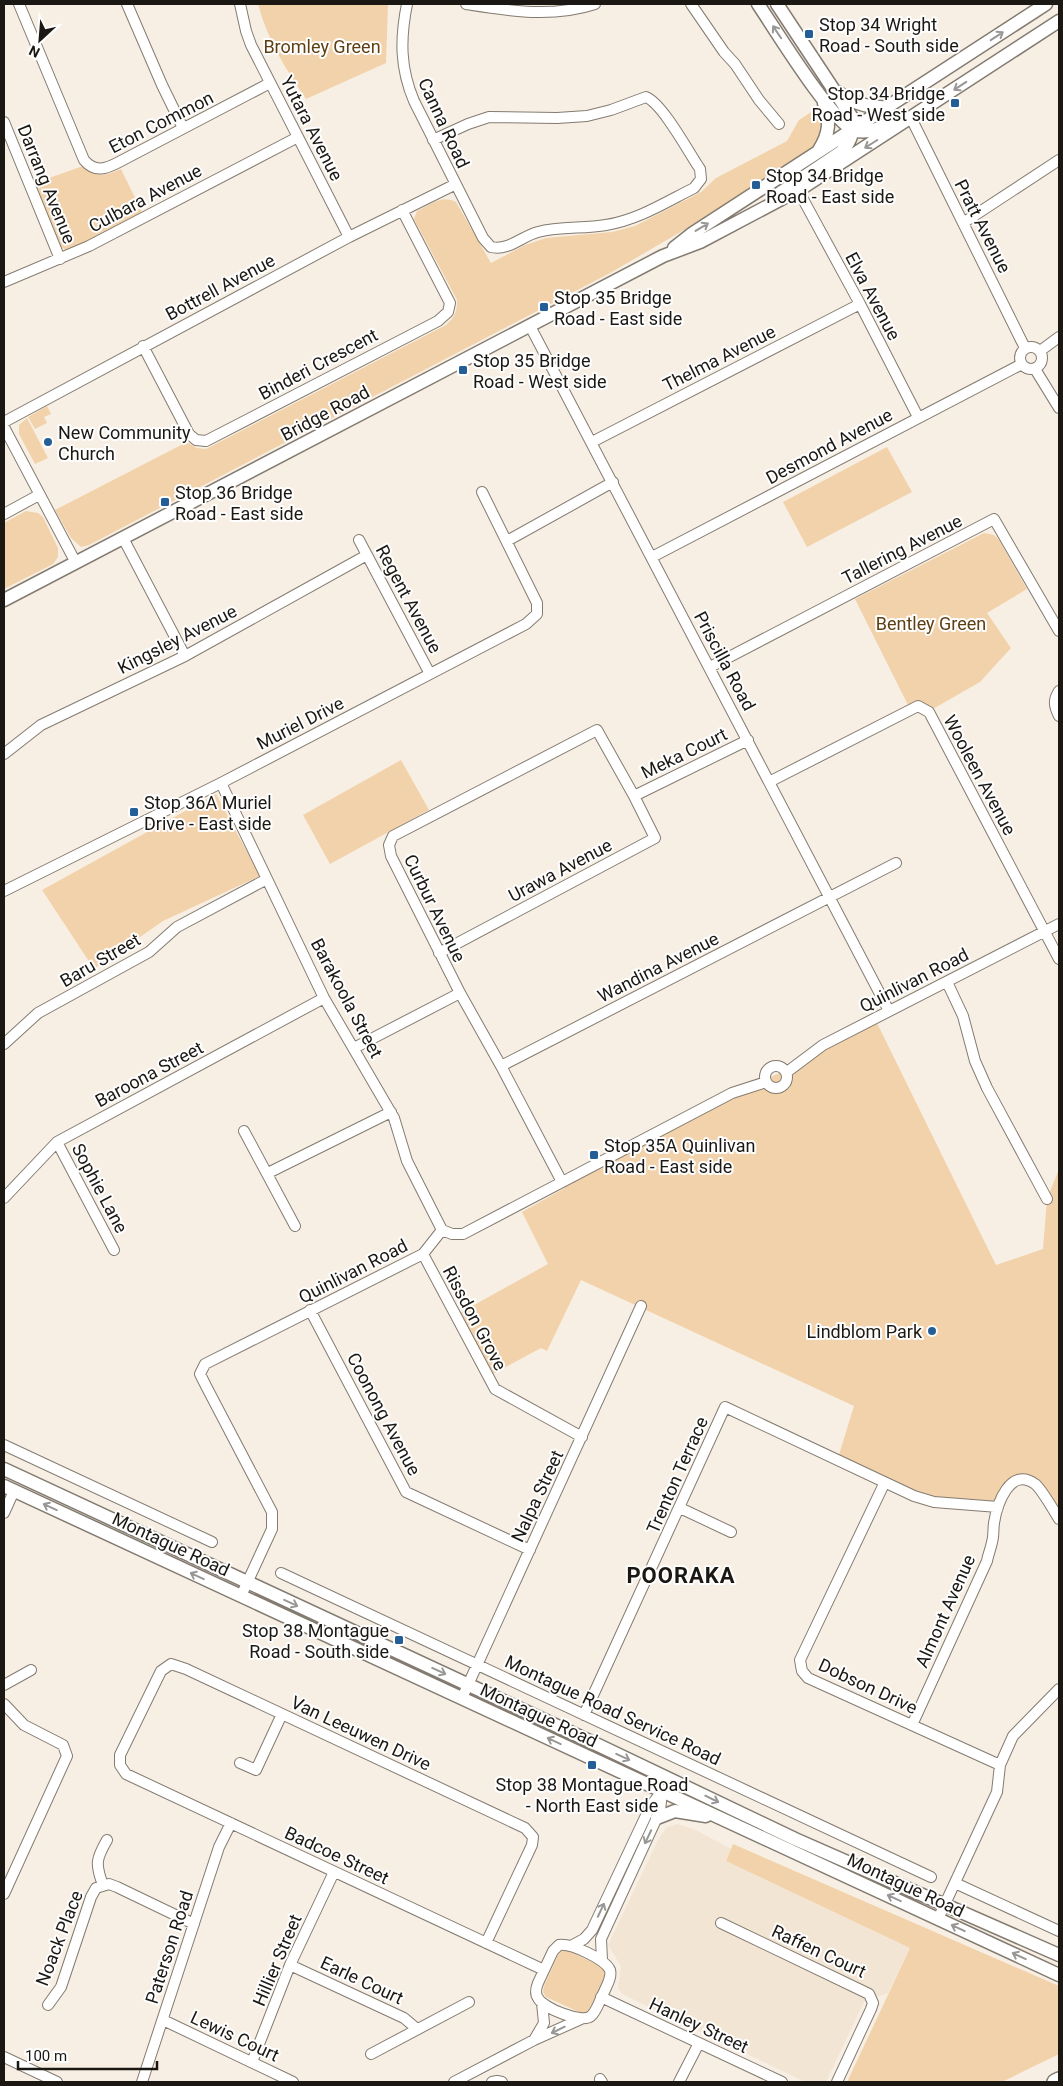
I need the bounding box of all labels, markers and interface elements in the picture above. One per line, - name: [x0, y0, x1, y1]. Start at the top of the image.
- place label: Stop 34 Wright Road - South side: [819, 14, 959, 56]
- north arrow: [15, 15, 65, 65]
- one-way arrow: [772, 26, 782, 40]
- marker: Stop 34 Wright Road - South side: [803, 28, 815, 40]
- one-way arrow: [989, 30, 1003, 40]
- park label: Bromley Green: [263, 36, 381, 57]
- text: N: [26, 42, 42, 61]
- street label: Yutara Avenue: [277, 72, 347, 184]
- street label: Canna Road: [414, 75, 474, 171]
- one-way arrow: [953, 81, 967, 91]
- place label: Stop 34 Bridge Road - West side: [812, 83, 945, 125]
- street label: Eton Common: [105, 87, 217, 157]
- marker: Stop 34 Bridge Road - West side: [949, 97, 961, 109]
- street label: Darrang Avenue: [14, 121, 80, 247]
- one-way arrow: [864, 139, 878, 149]
- street label: Culbara Avenue: [85, 159, 205, 237]
- place label: Stop 34 Bridge Road - East side: [766, 165, 894, 207]
- street label: Pratt Avenue: [950, 176, 1016, 276]
- marker: Stop 34 Bridge Road - East side: [750, 179, 762, 191]
- one-way arrow: [695, 222, 709, 232]
- street label: Bottrell Avenue: [162, 249, 278, 325]
- street label: Elva Avenue: [841, 249, 905, 343]
- place label: Stop 35 Bridge Road - East side: [554, 287, 682, 329]
- marker: Stop 35 Bridge Road - East side: [538, 301, 550, 313]
- street label: Thelma Avenue: [659, 321, 779, 395]
- street label: Binderi Crescent: [255, 324, 381, 404]
- place label: Stop 35 Bridge Road - West side: [473, 350, 606, 392]
- marker: Stop 35 Bridge Road - West side: [457, 364, 469, 376]
- street label: Bridge Road: [277, 381, 373, 445]
- street label: Desmond Avenue: [762, 404, 896, 488]
- place label: New Community Church: [58, 422, 191, 464]
- marker: New Community Church: [42, 436, 54, 448]
- place label: Stop 36 Bridge Road - East side: [175, 482, 303, 524]
- marker: Stop 36 Bridge Road - East side: [159, 496, 171, 508]
- street label: Tallering Avenue: [839, 510, 965, 588]
- street label: Regent Avenue: [372, 541, 446, 657]
- street label: Kingsley Avenue: [114, 600, 240, 678]
- street label: Priscilla Road: [690, 608, 760, 714]
- park label: Bentley Green: [876, 613, 986, 634]
- street label: Muriel Drive: [253, 692, 347, 754]
- street label: Wooleen Avenue: [940, 711, 1020, 839]
- street label: Meka Court: [638, 723, 730, 783]
- place label: Stop 36A Muriel Drive - East side: [144, 792, 272, 834]
- marker: Stop 36A Muriel Drive - East side: [128, 806, 140, 818]
- street label: Urawa Avenue: [505, 834, 615, 906]
- street label: Curbur Avenue: [400, 851, 470, 965]
- street label: Wandina Avenue: [594, 927, 722, 1007]
- street label: Baru Street: [56, 929, 144, 991]
- street label: Barakoola Street: [307, 935, 387, 1061]
- street label: Quinlivan Road: [856, 944, 972, 1016]
- street label: Baroona Street: [91, 1037, 207, 1111]
- place label: Stop 35A Quinlivan Road - East side: [604, 1135, 755, 1177]
- street label: Sophie Lane: [68, 1140, 132, 1236]
- marker: Stop 35A Quinlivan Road - East side: [588, 1149, 600, 1161]
- street label: Quinlivan Road: [295, 1235, 411, 1307]
- street label: Rissdon Grove: [439, 1262, 511, 1374]
- place label: Lindblom Park: [807, 1321, 923, 1342]
- marker: Lindblom Park: [926, 1325, 938, 1337]
- street label: Coonong Avenue: [343, 1349, 425, 1479]
- street label: Trenton Terrace: [642, 1413, 712, 1537]
- street label: Nalpa Street: [507, 1447, 567, 1545]
- one-way arrow: [43, 1502, 58, 1511]
- street label: Montague Road: [109, 1508, 233, 1580]
- street label: Almont Avenue: [911, 1551, 979, 1671]
- district label: POORAKA: [626, 1563, 736, 1588]
- one-way arrow: [190, 1570, 205, 1580]
- one-way arrow: [283, 1599, 298, 1608]
- place label: Stop 38 Montague Road - South side: [242, 1620, 389, 1662]
- marker: Stop 38 Montague Road - South side: [393, 1634, 405, 1646]
- street label: Montague Road Service Road: [502, 1650, 724, 1770]
- street label: Dobson Drive: [815, 1654, 921, 1718]
- one-way arrow: [431, 1667, 446, 1677]
- street label: Montague Road: [477, 1678, 601, 1752]
- street label: Van Leeuwen Drive: [288, 1691, 434, 1775]
- one-way arrow: [547, 1736, 562, 1746]
- one-way arrow: [615, 1752, 630, 1762]
- marker: Stop 38 Montague Road - North East side: [586, 1759, 598, 1771]
- place label: Stop 38 Montague Road - North East side: [496, 1774, 688, 1816]
- one-way arrow: [704, 1795, 719, 1804]
- street label: Badcoe Street: [282, 1822, 392, 1888]
- one-way arrow: [642, 1829, 652, 1844]
- street label: Montague Road: [844, 1849, 968, 1921]
- street label: Noack Place: [31, 1887, 87, 1989]
- street label: Paterson Road: [141, 1888, 197, 2006]
- one-way arrow: [887, 1893, 902, 1903]
- one-way arrow: [597, 1903, 606, 1918]
- street label: Hillier Street: [248, 1911, 306, 2009]
- street label: Raffen Court: [769, 1920, 870, 1982]
- one-way arrow: [951, 1923, 966, 1932]
- one-way arrow: [1011, 1951, 1026, 1961]
- street label: Earle Court: [317, 1952, 407, 2008]
- street label: Hanley Street: [646, 1993, 752, 2057]
- street label: Lewis Court: [187, 2006, 283, 2066]
- one-way arrow: [551, 2025, 566, 2035]
- scale bar: [18, 2038, 156, 2070]
- text: 100 m: [25, 2047, 67, 2065]

